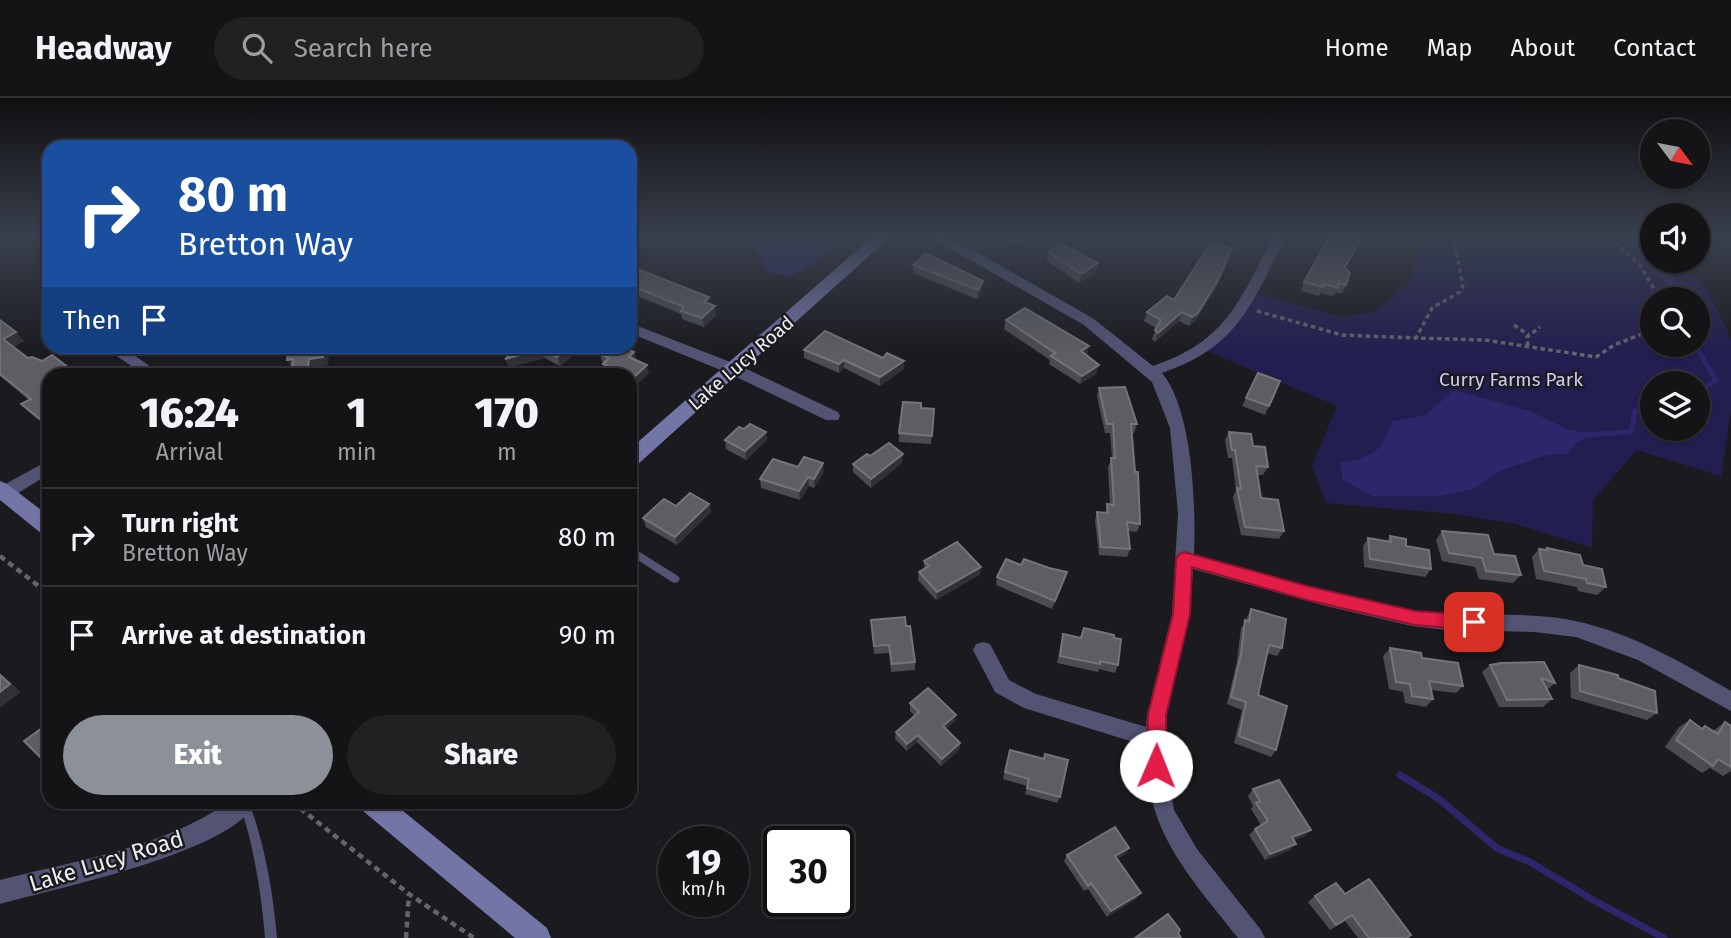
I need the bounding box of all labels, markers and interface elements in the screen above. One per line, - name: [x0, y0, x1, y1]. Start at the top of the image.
- search box: [214, 17, 704, 80]
- text: Headway: [35, 28, 172, 68]
- icon: search: [238, 29, 276, 67]
- text: Search here: [294, 33, 433, 64]
- text: Home: [1325, 34, 1389, 62]
- text: Map: [1427, 34, 1473, 62]
- text: About: [1511, 34, 1575, 62]
- text: Contact: [1613, 34, 1696, 62]
- north arrow: [1640, 119, 1710, 189]
- map controls: [1640, 119, 1710, 441]
- text: 80 m: [178, 165, 288, 224]
- icon: right: [63, 168, 154, 259]
- button: sound: [1640, 203, 1710, 273]
- text: Bretton Way: [178, 225, 353, 263]
- button: search: [1640, 287, 1710, 357]
- icon: arrive: [135, 301, 173, 339]
- text: Then: [63, 305, 121, 336]
- street label: Lake Lucy Road: [684, 311, 798, 415]
- park label: Curry Farms Park: [1439, 368, 1583, 391]
- button: layers: [1640, 371, 1710, 441]
- text: 16:24: [140, 388, 239, 438]
- text: 1: [347, 388, 367, 438]
- text: 170: [475, 388, 539, 438]
- text: Arrival: [156, 438, 223, 466]
- text: min: [337, 438, 377, 466]
- text: m: [497, 438, 517, 466]
- text: Turn right: [122, 508, 239, 539]
- icon: right: [63, 518, 101, 556]
- text: 80 m: [558, 522, 616, 553]
- text: Bretton Way: [122, 539, 248, 567]
- pin: [1444, 592, 1504, 652]
- icon: arrive: [1455, 603, 1493, 641]
- icon: arrive: [63, 616, 101, 654]
- text: Arrive at destination: [122, 620, 366, 651]
- text: 90 m: [559, 620, 616, 651]
- button: Exit: [63, 715, 333, 795]
- button: Share: [347, 715, 616, 795]
- position arrow: [1119, 729, 1193, 803]
- street label: Lake Lucy Road: [25, 824, 187, 898]
- speed limit sign: 30: [763, 826, 854, 917]
- text: 19: [686, 841, 721, 883]
- text: km/h: [681, 878, 726, 900]

